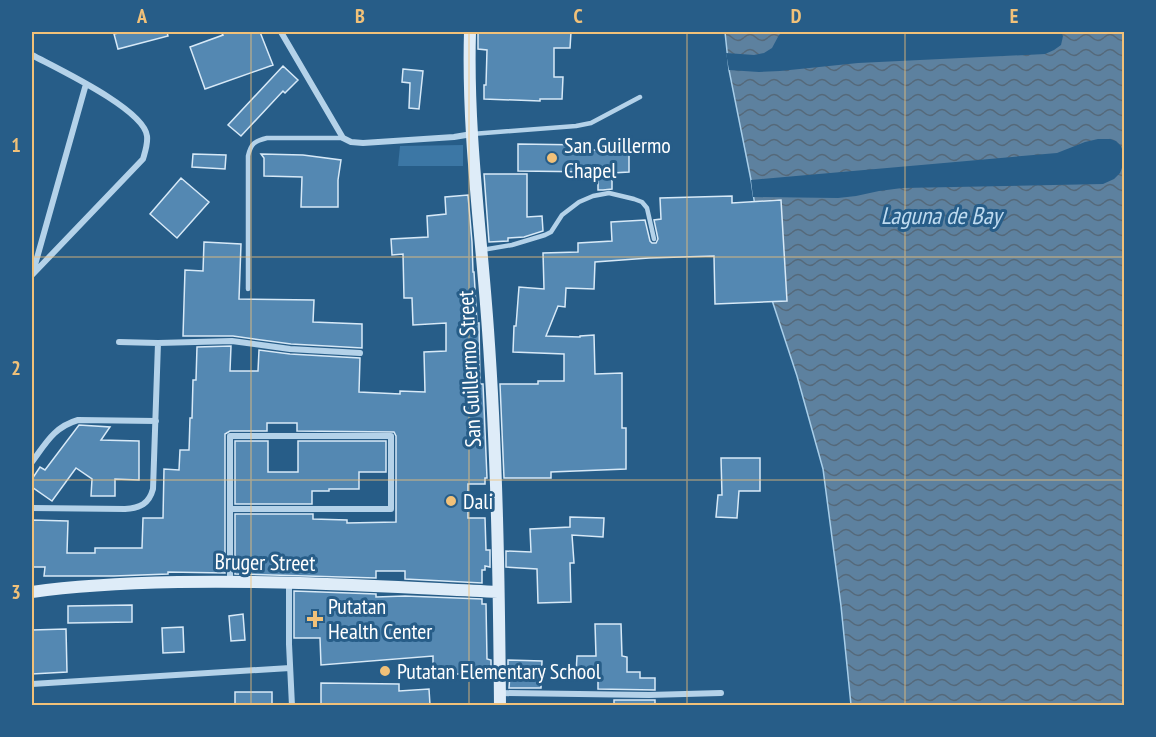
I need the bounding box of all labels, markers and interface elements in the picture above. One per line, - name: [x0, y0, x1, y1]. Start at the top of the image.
- text: A: [136, 3, 148, 29]
- text: B: [355, 3, 365, 29]
- text: C: [573, 3, 583, 29]
- text: D: [791, 3, 802, 29]
- text: E: [1010, 3, 1018, 29]
- place label: San Guillermo Chapel: [564, 131, 671, 184]
- text: 1: [11, 132, 21, 158]
- marker: San Guillermo Chapel: [545, 151, 559, 165]
- water label: Laguna de Bay: [881, 200, 1004, 231]
- street label: San Guillermo Street: [451, 290, 487, 448]
- text: 2: [11, 355, 21, 381]
- place label: Dali: [463, 487, 493, 515]
- marker: Dali: [444, 494, 458, 508]
- street label: Bruger Street: [214, 547, 316, 577]
- text: 3: [11, 579, 21, 605]
- place label: Putatan Health Center: [328, 592, 432, 645]
- marker: Putatan Health Center: [306, 610, 324, 628]
- place label: Putatan Elementary School: [397, 657, 602, 685]
- marker: Putatan Elementary School: [378, 664, 392, 678]

